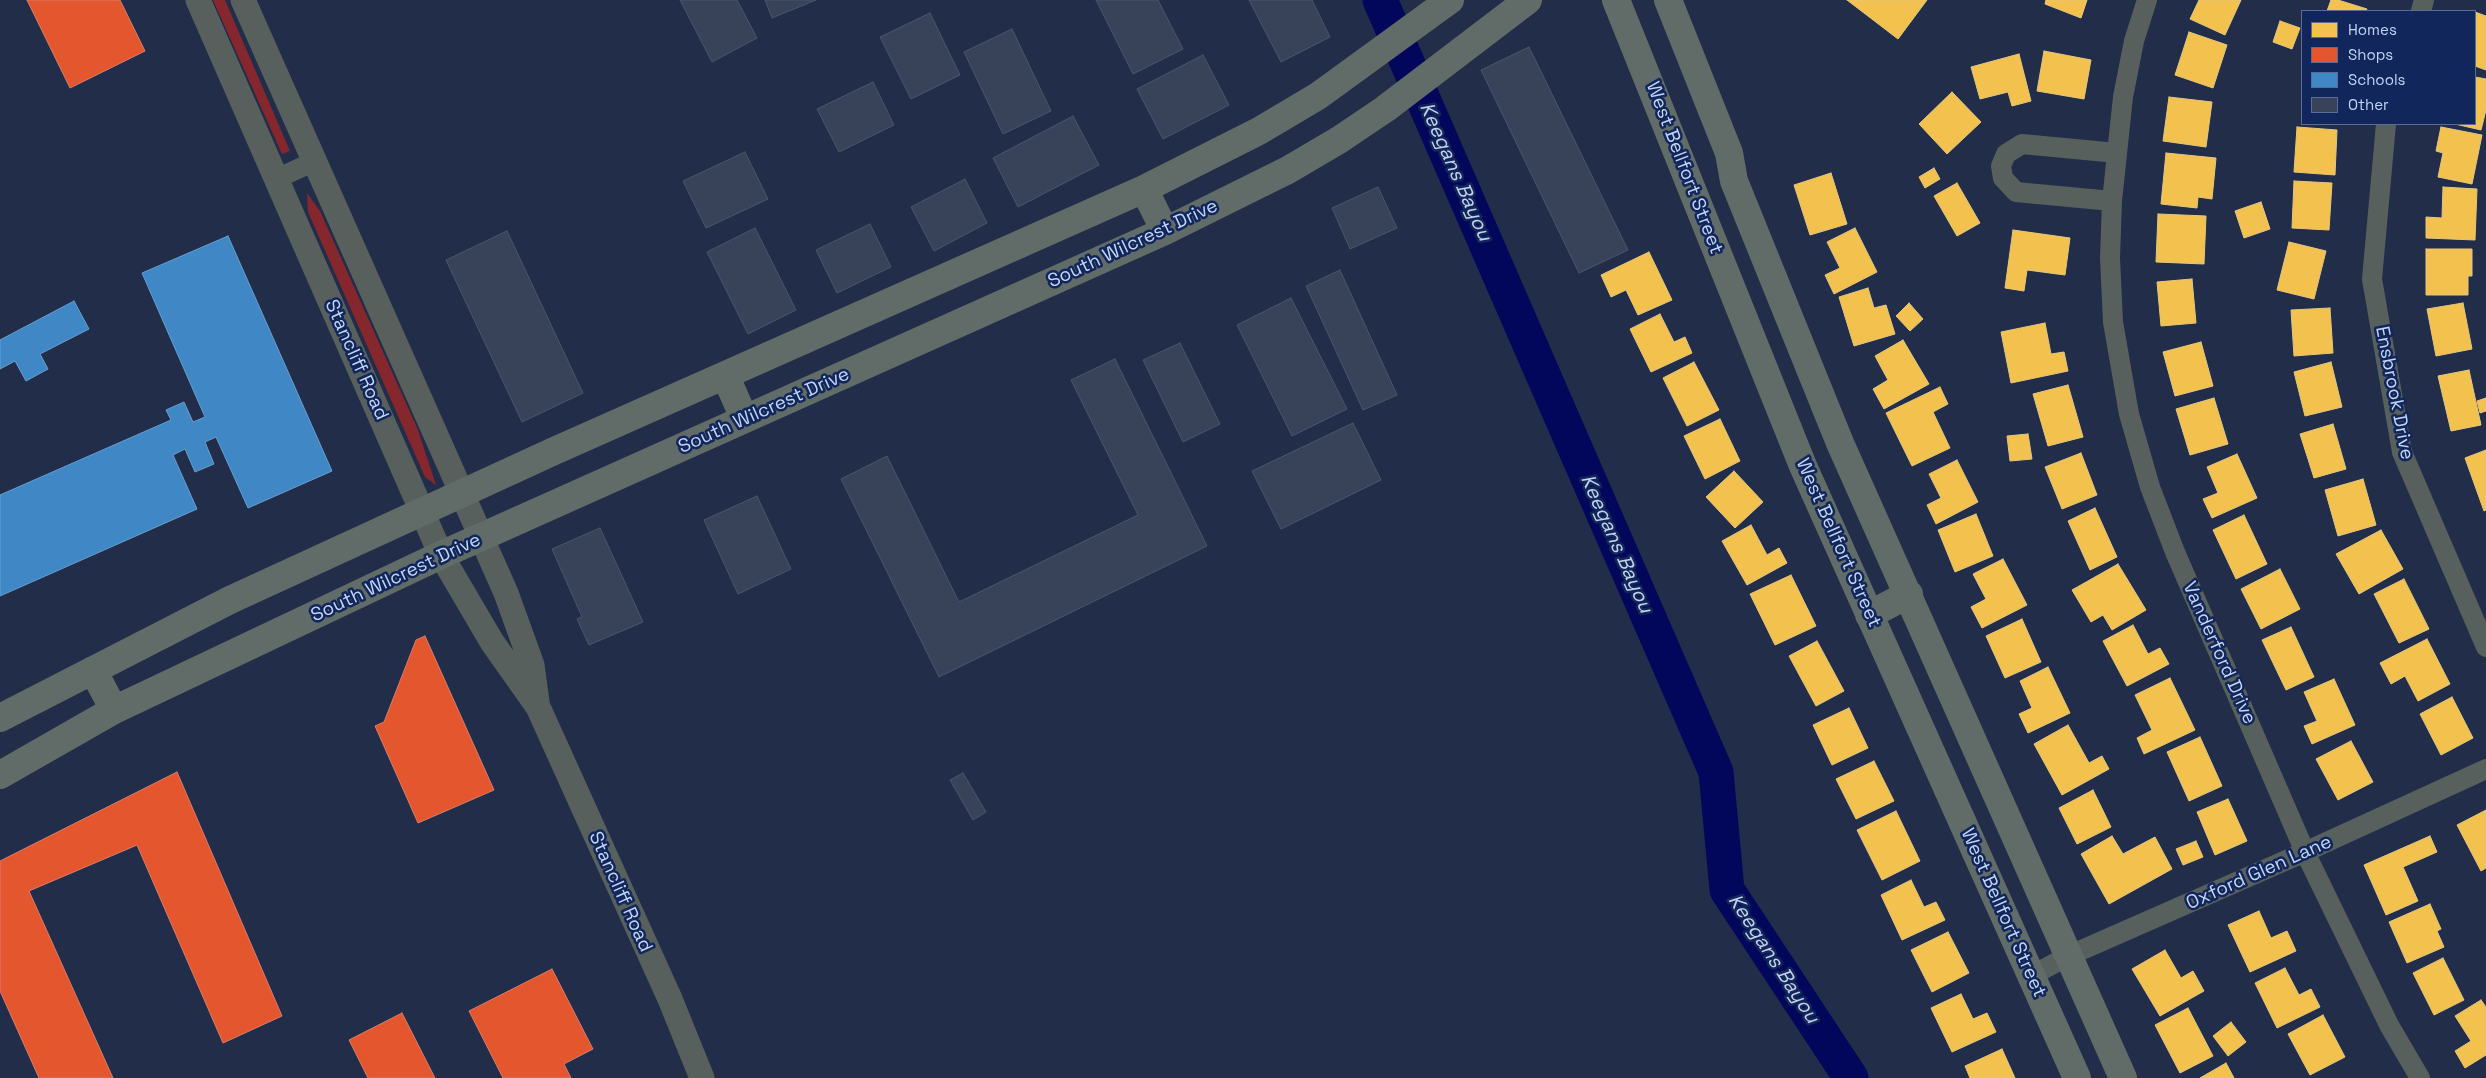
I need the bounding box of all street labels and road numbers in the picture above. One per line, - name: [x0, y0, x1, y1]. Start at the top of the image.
- street label: West Bellfort Street: [1641, 79, 1727, 257]
- street label: South Wilcrest Drive: [1045, 195, 1221, 293]
- street label: Stancliff Road: [319, 296, 393, 424]
- street label: Ensbrook Drive: [2370, 324, 2418, 462]
- street label: South Wilcrest Drive: [675, 363, 853, 459]
- street label: West Bellfort Street: [1790, 455, 1886, 631]
- street label: South Wilcrest Drive: [308, 529, 484, 627]
- street label: Vanderford Drive: [2177, 578, 2261, 728]
- street label: West Bellfort Street: [1955, 825, 2051, 1001]
- street label: Stancliff Road: [583, 828, 657, 956]
- street label: Oxford Glen Lane: [2183, 831, 2335, 915]

